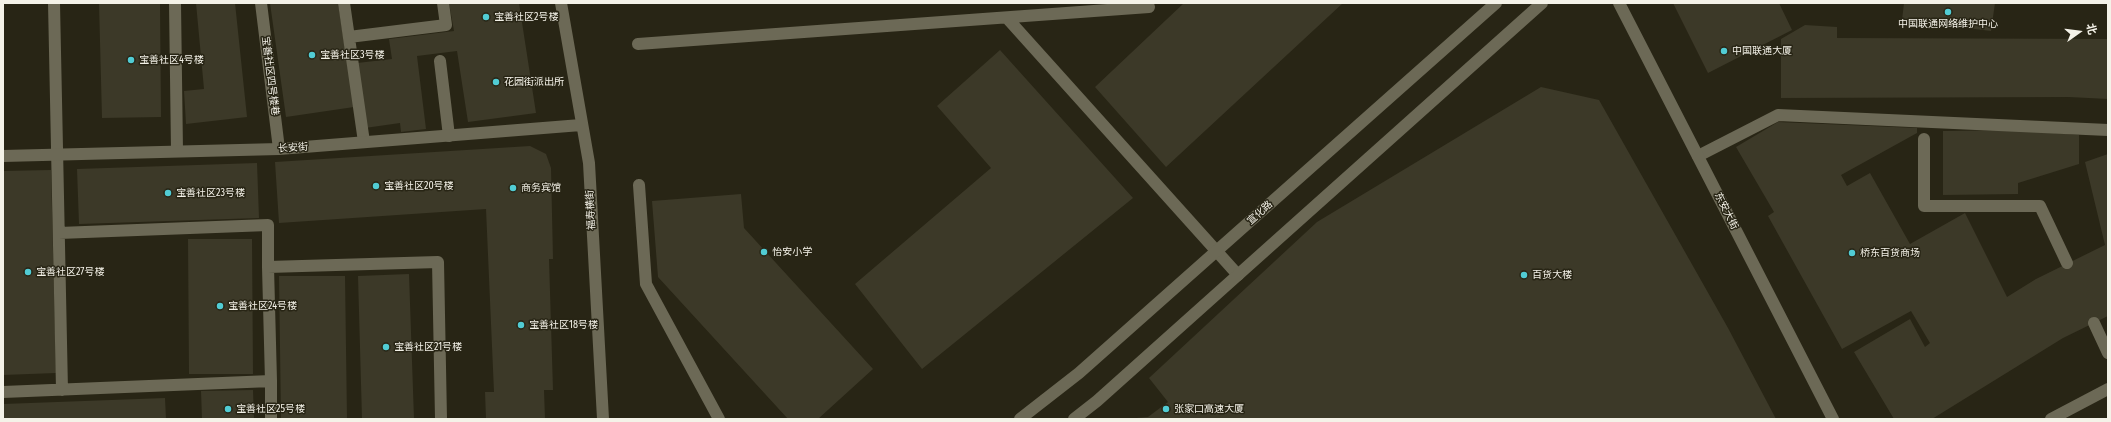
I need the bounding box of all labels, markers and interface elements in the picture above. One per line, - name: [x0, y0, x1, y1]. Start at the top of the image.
- marker: 中国联通网络维护中心: [1943, 7, 1953, 17]
- place label: 宝善社区2号楼: [494, 11, 558, 23]
- marker: 宝善社区2号楼: [481, 12, 491, 22]
- north arrow: [2059, 12, 2099, 52]
- place label: 中国联通网络维护中心: [1898, 18, 1998, 30]
- text: 北: [2083, 22, 2099, 36]
- street label: 宝善社区四号楼巷: [259, 36, 281, 116]
- place label: 中国联通大厦: [1732, 45, 1792, 57]
- marker: 中国联通大厦: [1719, 46, 1729, 56]
- place label: 宝善社区3号楼: [320, 49, 385, 61]
- marker: 宝善社区3号楼: [307, 50, 317, 60]
- place label: 宝善社区4号楼: [139, 54, 204, 66]
- marker: 宝善社区4号楼: [126, 55, 136, 65]
- place label: 花园街派出所: [504, 76, 564, 88]
- marker: 花园街派出所: [491, 77, 501, 87]
- street label: 长安街: [278, 141, 308, 155]
- place label: 宝善社区20号楼: [384, 180, 454, 192]
- marker: 宝善社区20号楼: [371, 181, 381, 191]
- place label: 商务宾馆: [521, 182, 561, 194]
- marker: 商务宾馆: [508, 183, 518, 193]
- place label: 宝善社区23号楼: [176, 187, 245, 199]
- marker: 宝善社区23号楼: [163, 188, 173, 198]
- street label: 福寿横街: [584, 190, 598, 230]
- street label: 东安大街: [1712, 190, 1740, 232]
- street label: 宣化路: [1245, 199, 1275, 227]
- place label: 怡安小学: [772, 246, 812, 258]
- marker: 怡安小学: [759, 247, 769, 257]
- place label: 桥东百货商场: [1860, 247, 1920, 259]
- marker: 桥东百货商场: [1847, 248, 1857, 258]
- place label: 宝善社区27号楼: [36, 266, 104, 278]
- marker: 宝善社区27号楼: [23, 267, 33, 277]
- place label: 百货大楼: [1532, 269, 1572, 281]
- marker: 百货大楼: [1519, 270, 1529, 280]
- place label: 宝善社区24号楼: [228, 300, 297, 312]
- marker: 宝善社区24号楼: [215, 301, 225, 311]
- place label: 宝善社区18号楼: [529, 319, 598, 331]
- marker: 宝善社区18号楼: [516, 320, 526, 330]
- place label: 宝善社区21号楼: [394, 341, 462, 353]
- marker: 宝善社区21号楼: [381, 342, 391, 352]
- place label: 宝善社区25号楼: [236, 403, 305, 415]
- place label: 张家口高速大厦: [1174, 403, 1244, 415]
- marker: 宝善社区25号楼: [223, 404, 233, 414]
- marker: 张家口高速大厦: [1161, 404, 1171, 414]

